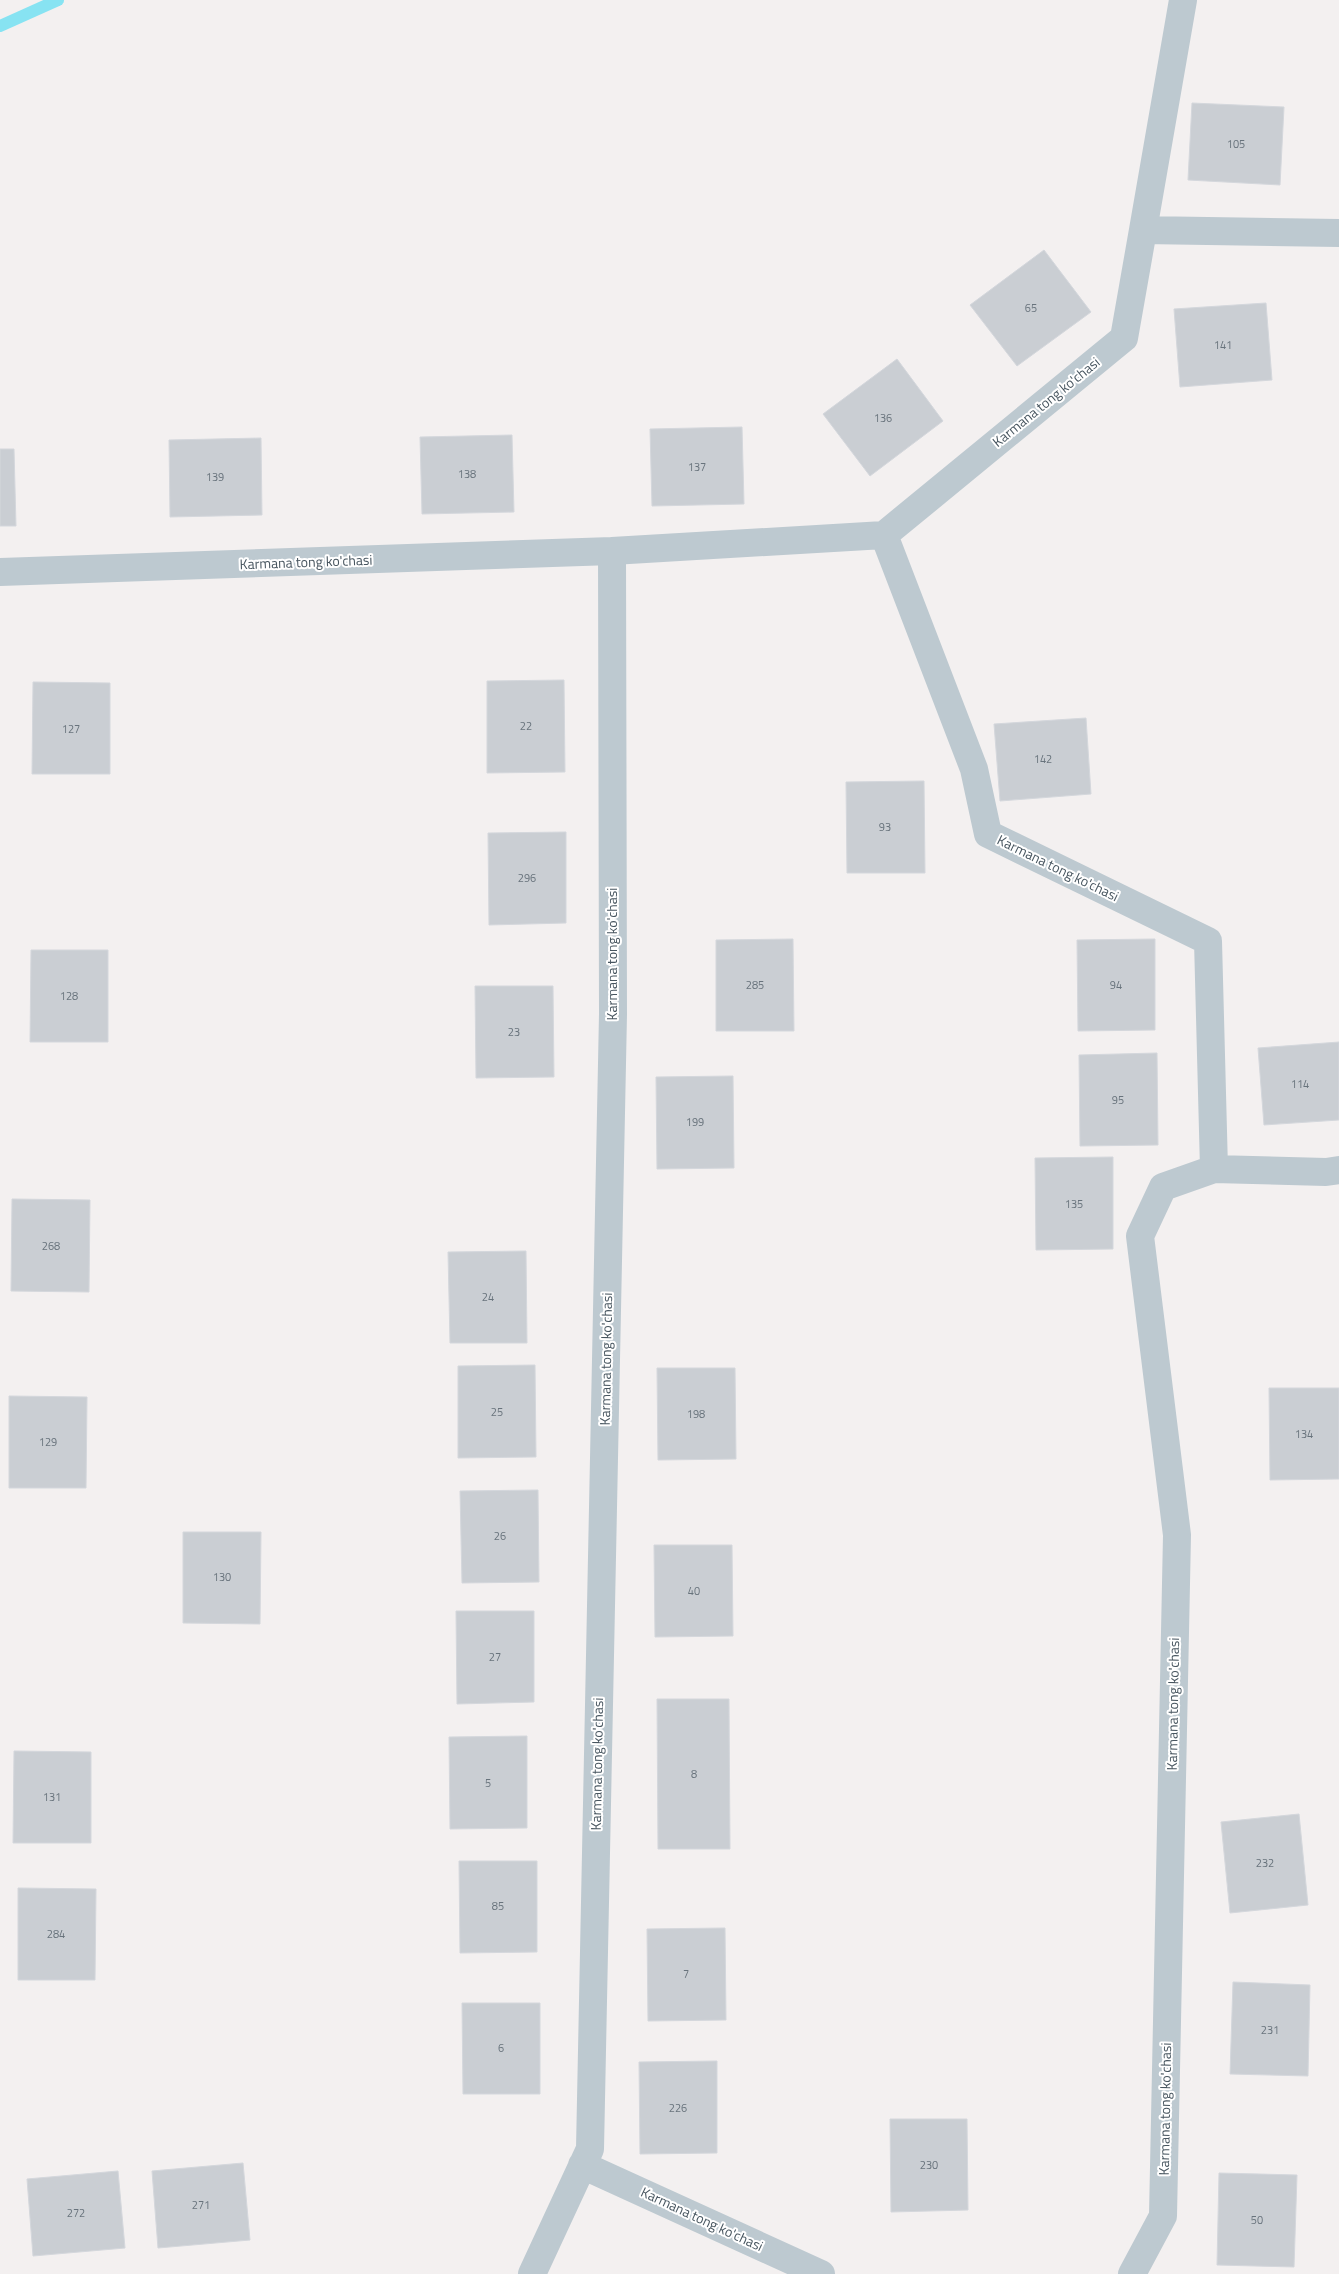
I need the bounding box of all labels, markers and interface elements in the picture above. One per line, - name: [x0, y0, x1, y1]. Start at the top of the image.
- house number: 105: [1227, 136, 1245, 152]
- house number: 65: [1025, 300, 1037, 316]
- house number: 141: [1214, 337, 1232, 353]
- street label: Karmana tong ko'chasi: [987, 352, 1104, 452]
- house number: 136: [874, 410, 892, 426]
- house number: 137: [688, 459, 706, 475]
- house number: 138: [458, 466, 476, 482]
- house number: 139: [206, 469, 224, 485]
- street label: Karmana tong ko'chasi: [239, 549, 373, 574]
- house number: 22: [520, 718, 532, 734]
- house number: 127: [62, 721, 80, 737]
- house number: 142: [1034, 751, 1052, 767]
- house number: 93: [879, 819, 891, 835]
- street label: Karmana tong ko'chasi: [994, 829, 1123, 906]
- house number: 296: [518, 870, 536, 886]
- street label: Karmana tong ko'chasi: [601, 888, 622, 1020]
- house number: 285: [746, 977, 764, 993]
- house number: 94: [1110, 977, 1122, 993]
- house number: 128: [60, 988, 78, 1004]
- house number: 23: [508, 1024, 520, 1040]
- house number: 114: [1291, 1076, 1309, 1092]
- house number: 95: [1112, 1092, 1124, 1108]
- house number: 199: [686, 1114, 704, 1130]
- house number: 135: [1065, 1196, 1083, 1212]
- house number: 268: [42, 1238, 60, 1254]
- house number: 24: [482, 1289, 494, 1305]
- street label: Karmana tong ko'chasi: [594, 1292, 617, 1426]
- house number: 25: [491, 1404, 503, 1420]
- house number: 198: [687, 1406, 705, 1422]
- house number: 134: [1295, 1426, 1313, 1442]
- house number: 129: [39, 1434, 57, 1450]
- house number: 26: [494, 1528, 506, 1544]
- house number: 130: [213, 1569, 231, 1585]
- house number: 40: [688, 1583, 700, 1599]
- street label: Karmana tong ko'chasi: [1161, 1637, 1184, 1771]
- house number: 27: [489, 1649, 501, 1665]
- street label: Karmana tong ko'chasi: [585, 1697, 608, 1831]
- house number: 8: [691, 1766, 697, 1782]
- house number: 5: [485, 1775, 491, 1791]
- house number: 131: [43, 1789, 61, 1805]
- house number: 232: [1256, 1855, 1274, 1871]
- house number: 85: [492, 1898, 504, 1914]
- house number: 284: [47, 1926, 65, 1942]
- house number: 7: [683, 1966, 689, 1982]
- house number: 231: [1261, 2022, 1279, 2038]
- house number: 6: [498, 2040, 504, 2056]
- street label: Karmana tong ko'chasi: [1153, 2042, 1176, 2176]
- house number: 226: [669, 2100, 687, 2116]
- house number: 230: [920, 2157, 938, 2173]
- street label: Karmana tong ko'chasi: [638, 2181, 767, 2256]
- house number: 271: [192, 2197, 210, 2213]
- house number: 272: [67, 2205, 85, 2221]
- house number: 50: [1251, 2212, 1263, 2228]

